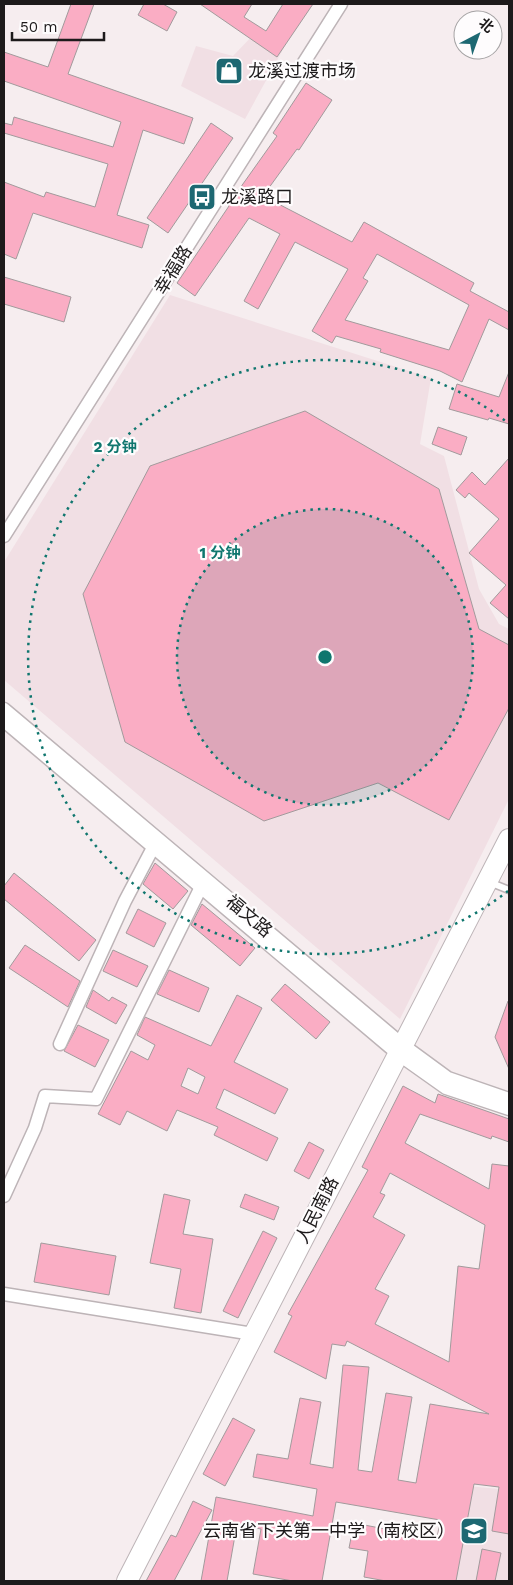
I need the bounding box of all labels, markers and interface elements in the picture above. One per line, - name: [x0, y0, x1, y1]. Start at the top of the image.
- scale bar: [12, 10, 105, 42]
- north arrow: [453, 10, 503, 60]
- text: 北: [476, 15, 497, 36]
- text: 50 m: [20, 18, 57, 36]
- shop icon: 龙溪过渡市场: [214, 56, 244, 86]
- place label: 龙溪过渡市场: [248, 60, 356, 81]
- bus stop icon: 龙溪路口: [187, 182, 217, 212]
- place label: 龙溪路口: [221, 186, 293, 207]
- street label: 幸福路: [149, 241, 196, 298]
- text: 2 分钟: [93, 438, 137, 456]
- text: 1 分钟: [200, 544, 240, 562]
- centre of rings: [316, 648, 334, 666]
- street label: 福文路: [222, 890, 277, 941]
- street label: 人民南路: [291, 1173, 342, 1247]
- school or university icon: 云南省下关第一中学（南校区）: [459, 1516, 489, 1546]
- place label: 云南省下关第一中学（南校区）: [203, 1520, 455, 1541]

